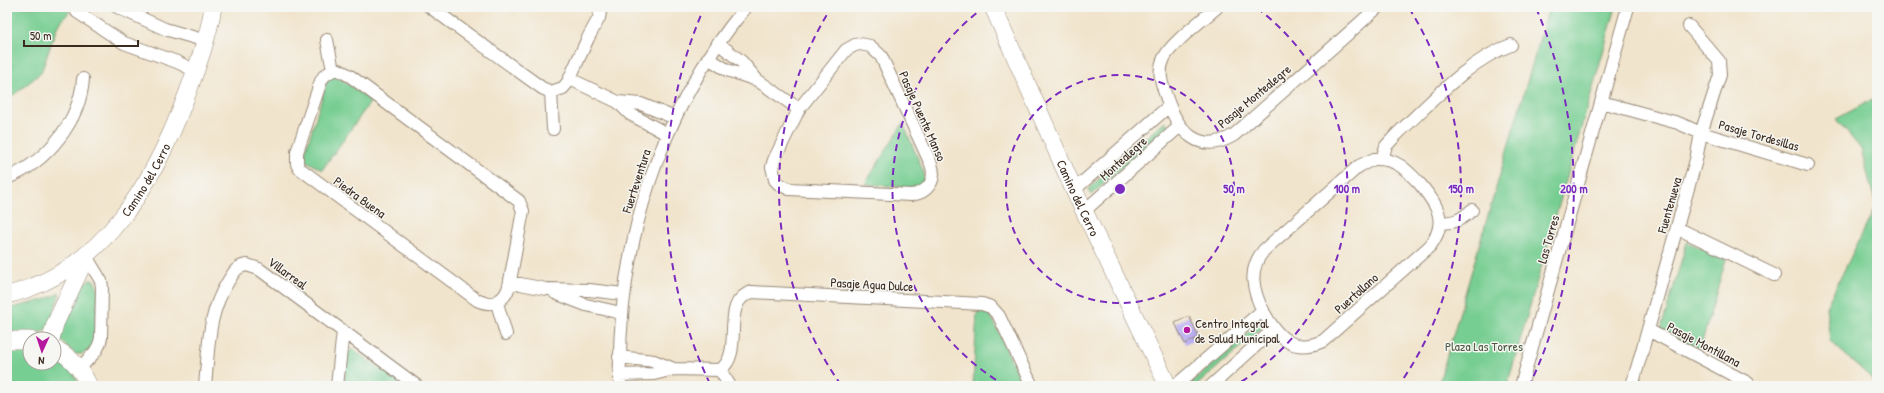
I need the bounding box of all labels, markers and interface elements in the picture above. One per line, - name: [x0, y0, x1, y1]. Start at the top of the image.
- scale bar: [24, 22, 138, 48]
- text: 50 m: [30, 27, 51, 44]
- street label: Pasaje Montealegre: [1213, 60, 1295, 132]
- street label: Pasaje Puente Manso: [895, 68, 951, 164]
- street label: Pasaje Tordesillas: [1717, 115, 1801, 155]
- street label: Montealegre: [1095, 132, 1151, 184]
- street label: Camino del Cerro: [117, 140, 174, 220]
- street label: Fuerteventura: [617, 147, 655, 216]
- street label: Camino del Cerro: [1053, 157, 1104, 239]
- street label: Piedra Buena: [330, 172, 390, 222]
- street label: Fuentenueva: [1652, 175, 1686, 236]
- text: 50 m: [1223, 180, 1245, 197]
- text: 100 m: [1334, 180, 1360, 197]
- text: 150 m: [1448, 180, 1474, 197]
- text: 200 m: [1560, 180, 1588, 197]
- centre of rings: [1113, 182, 1127, 196]
- street label: Las Torres: [1533, 213, 1563, 265]
- street label: Villarreal: [265, 253, 312, 294]
- street label: Puertollano: [1330, 269, 1382, 317]
- street label: Pasaje Agua Dulce: [830, 273, 914, 295]
- place label: Centro Integral de Salud Municipal: [1195, 314, 1280, 347]
- street label: Pasaje Montillana: [1664, 317, 1744, 371]
- marker: Centro Integral de Salud Municipal: [1182, 325, 1192, 335]
- north arrow: [22, 331, 62, 371]
- park label: Plaza Las Torres: [1445, 337, 1523, 355]
- text: N: [38, 354, 45, 368]

